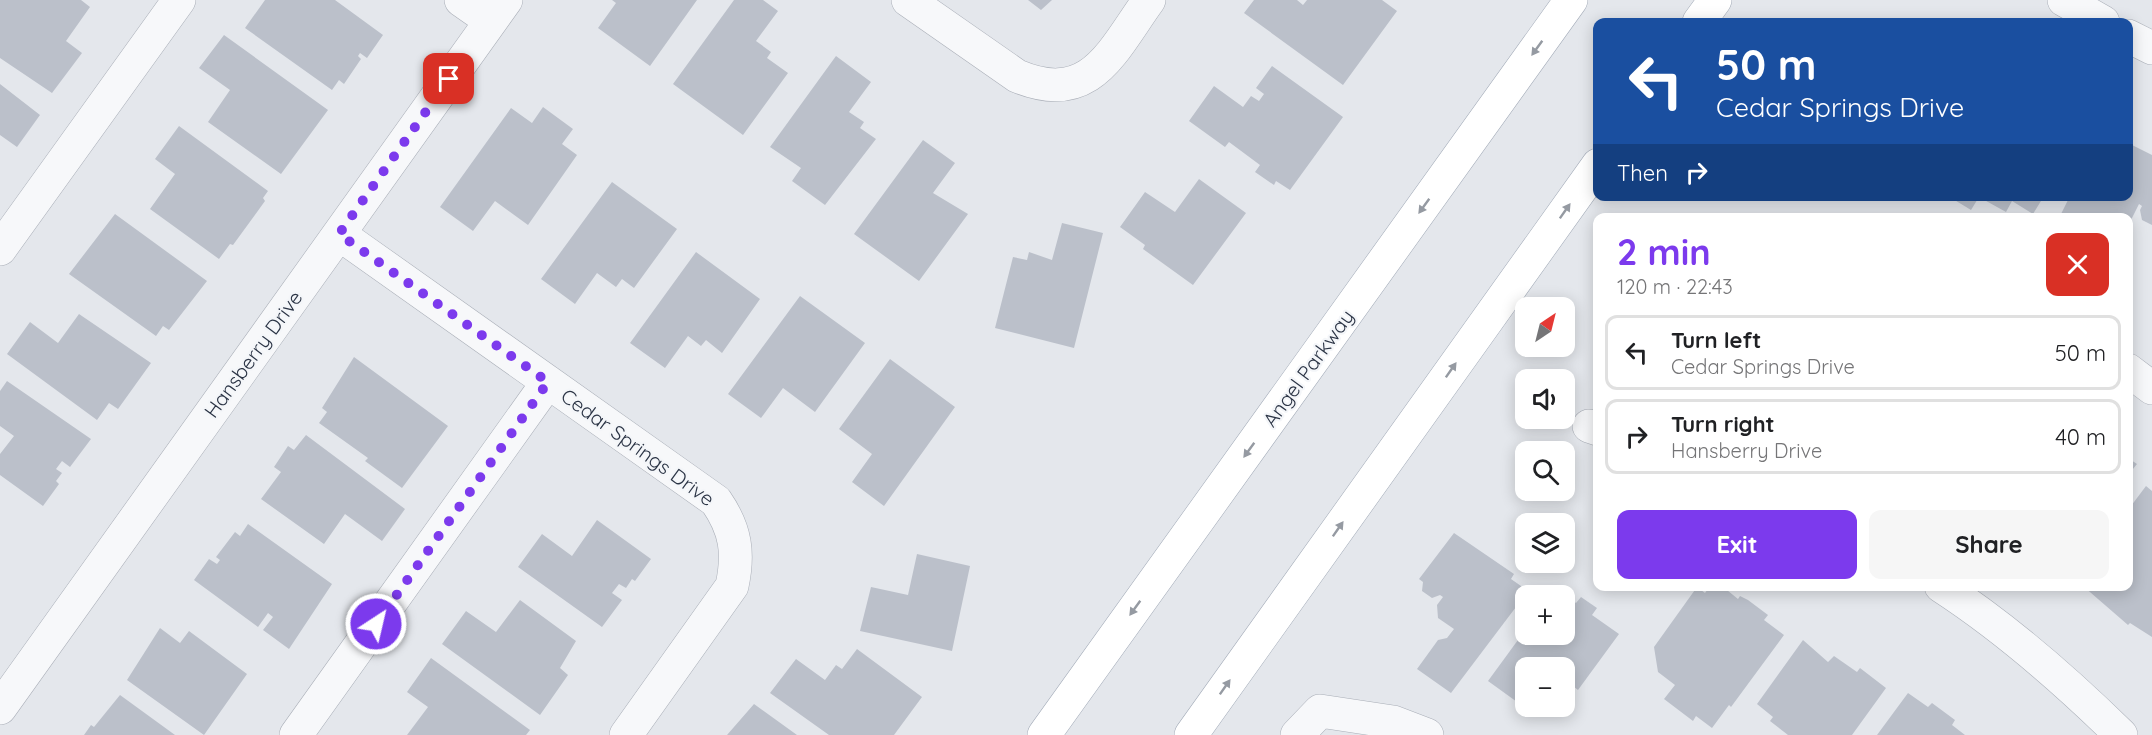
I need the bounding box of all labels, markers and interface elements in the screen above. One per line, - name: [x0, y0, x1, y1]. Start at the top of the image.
- text: 50 m: [1716, 38, 1816, 91]
- one-way arrow: [1531, 39, 1543, 55]
- icon: left: [1617, 42, 1695, 120]
- pin: [423, 53, 474, 104]
- icon: arrive: [432, 62, 465, 95]
- text: Cedar Springs Drive: [1716, 90, 1964, 124]
- icon: right: [1680, 156, 1713, 189]
- text: Then: [1617, 159, 1668, 187]
- one-way arrow: [1419, 198, 1430, 214]
- one-way arrow: [1559, 203, 1571, 219]
- text: 2 min: [1617, 229, 1711, 274]
- button: close: [2046, 233, 2109, 296]
- text: 120 m · 22:43: [1617, 274, 1733, 299]
- street label: Hansberry Drive: [198, 285, 308, 423]
- north arrow: [1515, 297, 1575, 357]
- map controls: [1515, 297, 1575, 717]
- street label: Angel Parkway: [1257, 304, 1359, 432]
- text: Turn left: [1671, 326, 1761, 354]
- icon: left: [1620, 336, 1653, 369]
- text: 50 m: [2055, 339, 2106, 367]
- text: Cedar Springs Drive: [1671, 354, 1855, 379]
- one-way arrow: [1445, 362, 1457, 377]
- button: sound: [1515, 369, 1575, 429]
- street label: Cedar Springs Drive: [556, 383, 720, 511]
- text: Turn right: [1671, 410, 1775, 438]
- icon: right: [1620, 420, 1653, 453]
- text: 40 m: [2055, 423, 2106, 451]
- text: Hansberry Drive: [1671, 438, 1822, 463]
- one-way arrow: [1243, 441, 1255, 457]
- button: search: [1515, 441, 1575, 501]
- button: Exit: [1617, 510, 1857, 579]
- button: Share: [1869, 510, 2109, 579]
- button: layers: [1515, 513, 1575, 573]
- one-way arrow: [1332, 521, 1344, 537]
- button: +: [1515, 585, 1575, 645]
- position arrow: [344, 592, 408, 656]
- one-way arrow: [1129, 600, 1141, 616]
- button: −: [1515, 657, 1575, 717]
- one-way arrow: [1219, 680, 1231, 696]

